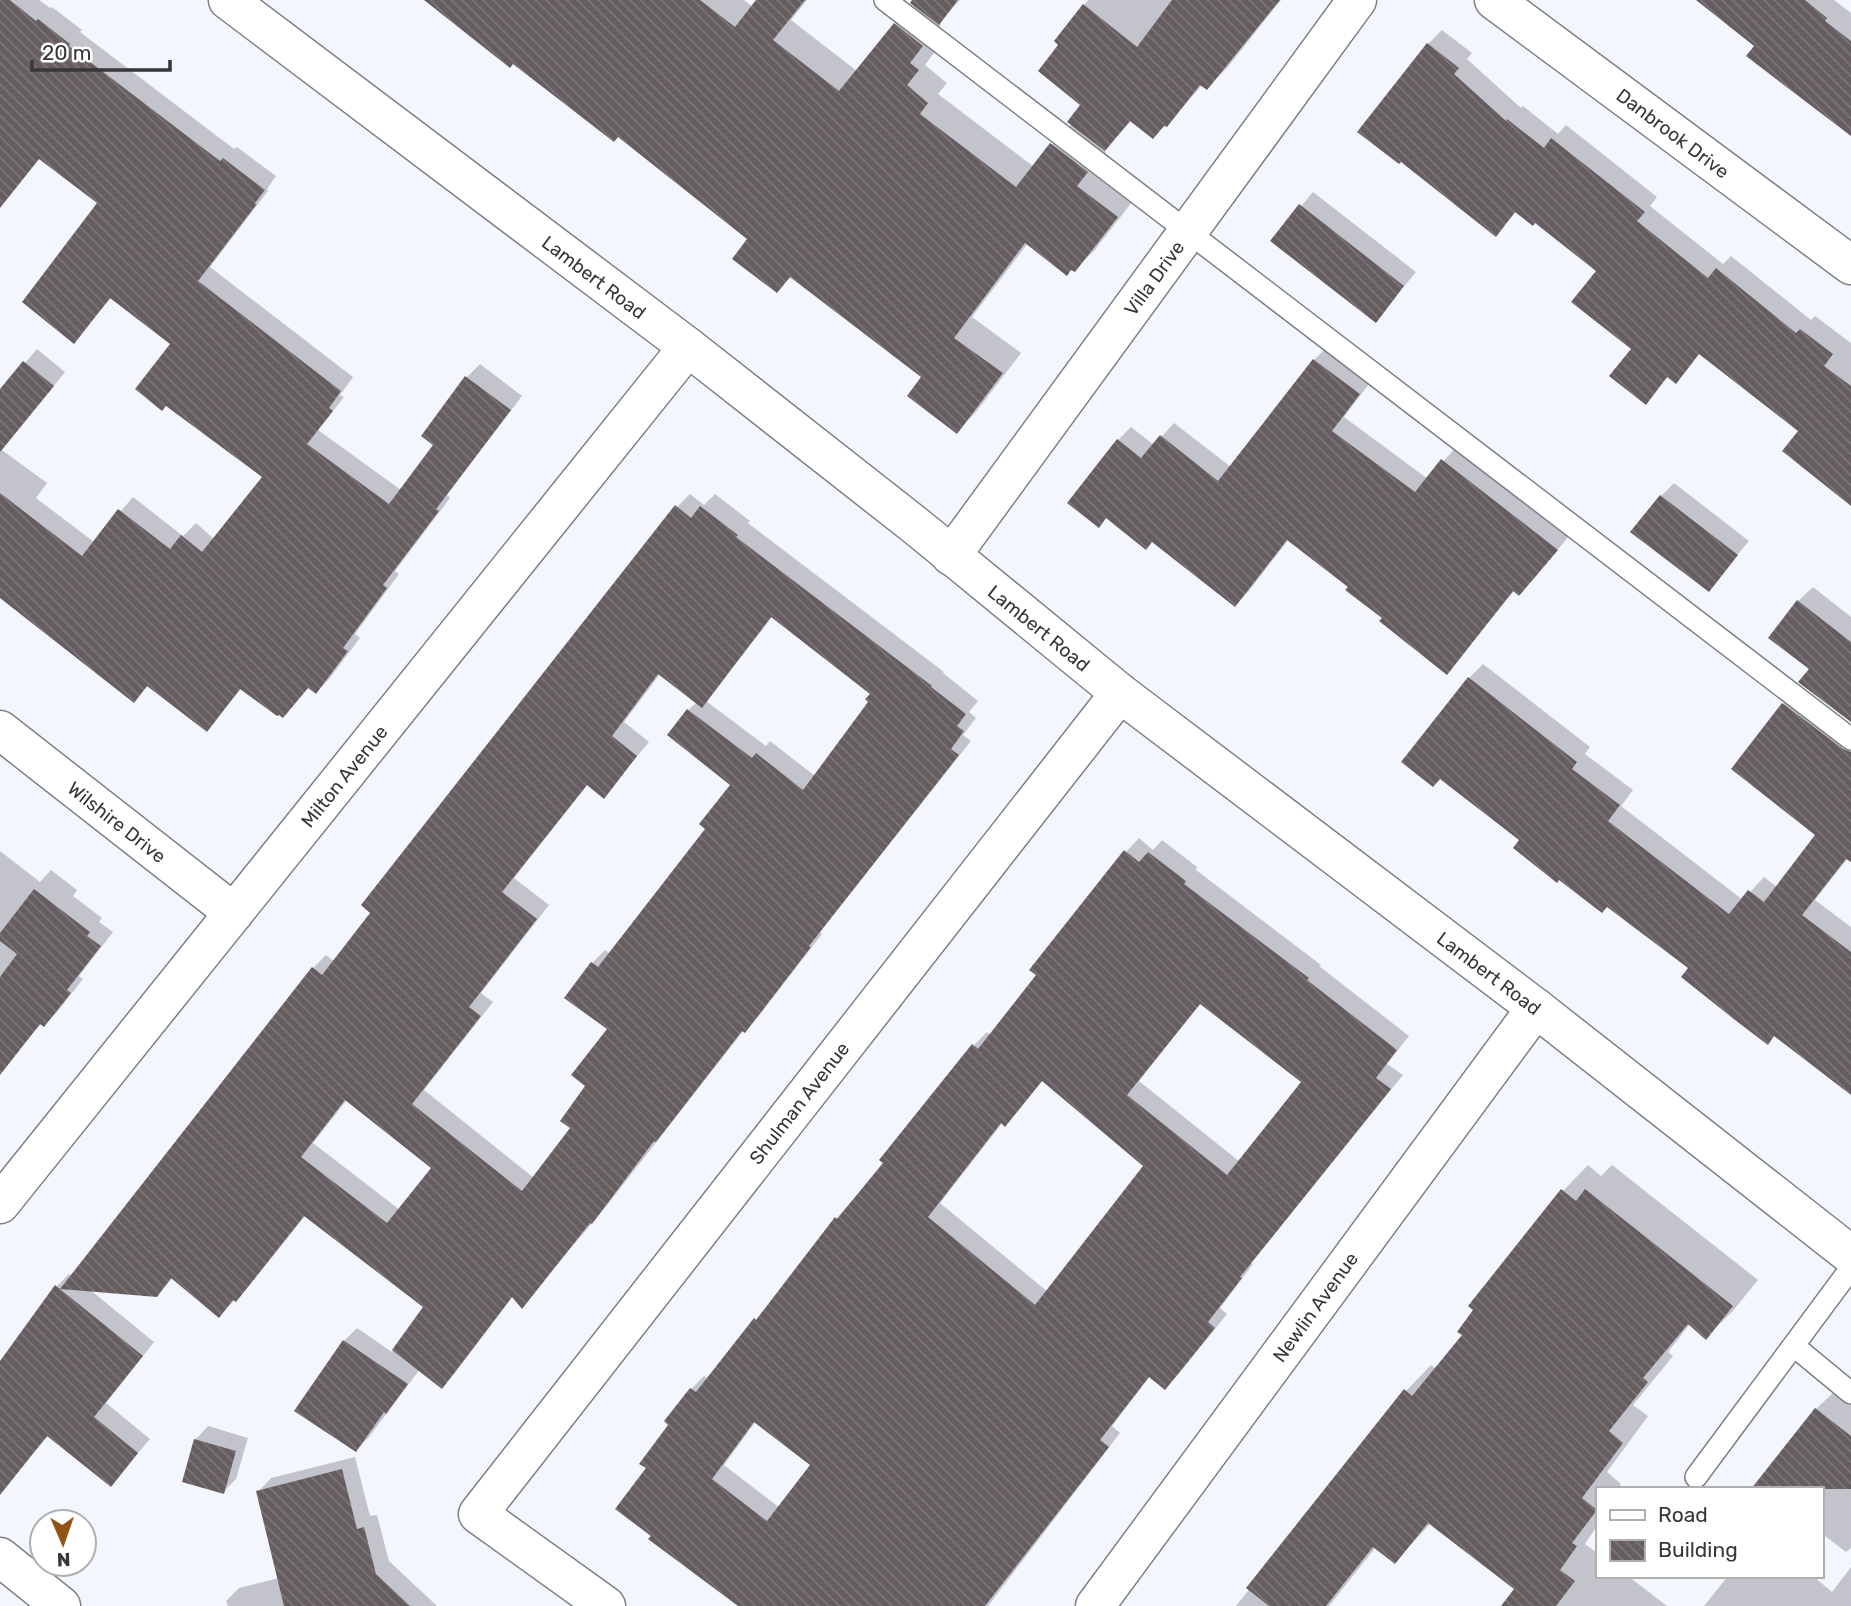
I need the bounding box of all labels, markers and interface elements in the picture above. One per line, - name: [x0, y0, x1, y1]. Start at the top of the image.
- scale bar: [32, 28, 170, 72]
- text: 20 m: [42, 40, 91, 65]
- street label: Danbrook Drive: [1612, 84, 1734, 183]
- street label: Lambert Road: [537, 231, 650, 324]
- street label: Villa Drive: [1120, 236, 1189, 320]
- street label: Lambert Road: [983, 580, 1094, 676]
- street label: Milton Avenue: [296, 721, 393, 832]
- street label: Wilshire Drive: [63, 777, 170, 868]
- street label: Lambert Road: [1432, 927, 1545, 1020]
- street label: Shulman Avenue: [744, 1038, 854, 1169]
- street label: Newlin Avenue: [1268, 1248, 1363, 1367]
- legend: [1596, 1487, 1823, 1578]
- text: Road: [1658, 1502, 1708, 1527]
- north arrow: [28, 1508, 98, 1578]
- text: Building: [1658, 1537, 1738, 1562]
- text: N: [56, 1548, 71, 1571]

